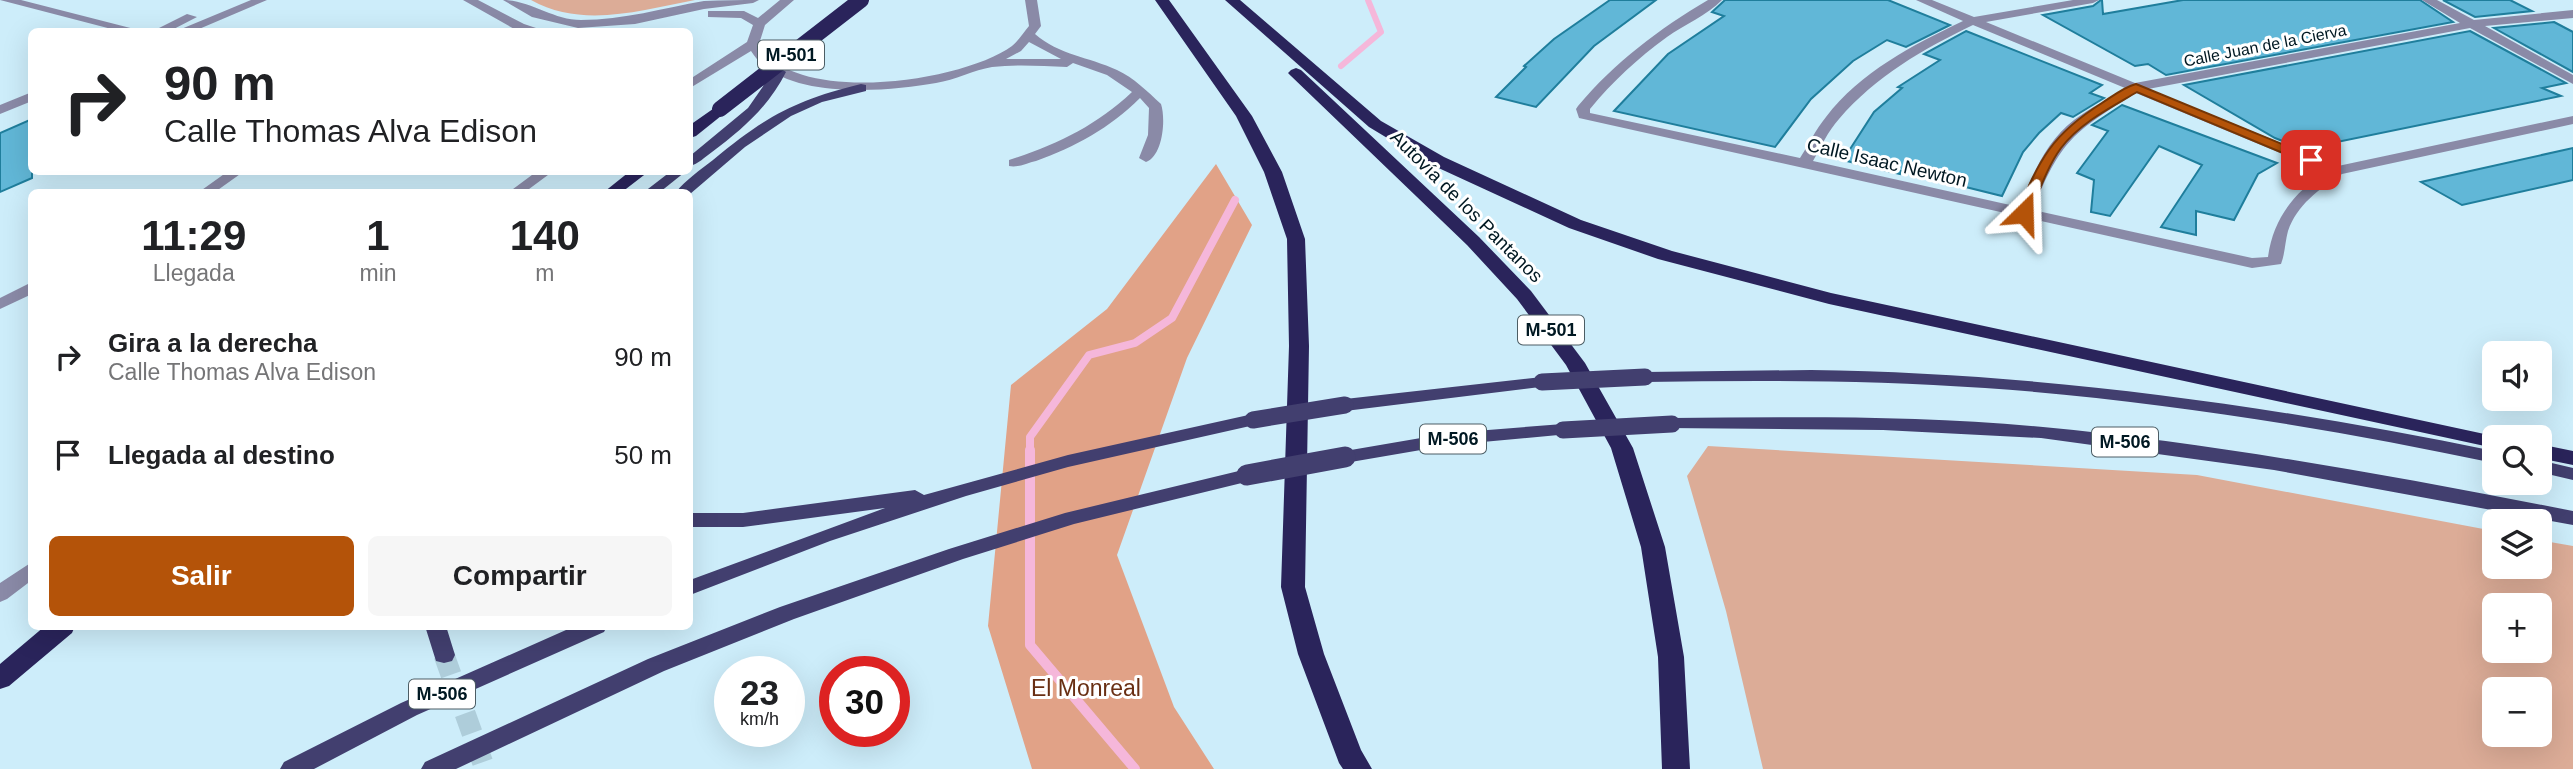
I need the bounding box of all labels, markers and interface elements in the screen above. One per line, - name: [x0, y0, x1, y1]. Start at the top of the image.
- street label: Calle Juan de la Cierva: [2182, 21, 2348, 70]
- road number: M-501: [758, 40, 824, 70]
- icon: right: [49, 56, 140, 147]
- text: 90 m: [164, 56, 276, 110]
- text: Calle Thomas Alva Edison: [164, 113, 537, 149]
- street label: Autovía de los Pantanos: [1386, 126, 1547, 287]
- pin: [2281, 130, 2341, 190]
- street label: Calle Isaac Newton: [1805, 134, 1969, 191]
- icon: arrive: [2292, 141, 2330, 179]
- position arrow: [1987, 176, 2061, 250]
- text: 11:29: [141, 212, 246, 259]
- text: 1: [366, 212, 390, 259]
- text: 140: [510, 212, 580, 259]
- text: Llegada: [153, 260, 235, 286]
- text: min: [359, 260, 397, 286]
- text: m: [535, 260, 554, 286]
- road number: M-501: [1518, 316, 1584, 344]
- text: Gira a la derecha: [108, 328, 318, 358]
- icon: right: [49, 338, 87, 376]
- map controls: [2482, 341, 2552, 747]
- button: sound: [2482, 341, 2552, 411]
- text: 90 m: [614, 342, 672, 372]
- text: Calle Thomas Alva Edison: [108, 359, 376, 385]
- road number: M-506: [1420, 424, 1486, 454]
- button: search: [2482, 425, 2552, 495]
- road number: M-506: [2092, 428, 2158, 457]
- icon: arrive: [49, 436, 87, 474]
- text: Llegada al destino: [108, 440, 335, 470]
- text: 50 m: [614, 440, 672, 470]
- button: layers: [2482, 509, 2552, 579]
- button: Salir: [49, 536, 354, 616]
- button: Compartir: [368, 536, 672, 616]
- button: +: [2482, 593, 2552, 663]
- speed limit sign: 30: [819, 656, 910, 747]
- text: 23: [740, 673, 779, 712]
- park label: El Monreal: [1031, 675, 1141, 701]
- button: −: [2482, 677, 2552, 747]
- road number: M-506: [409, 680, 475, 708]
- text: km/h: [740, 709, 779, 729]

